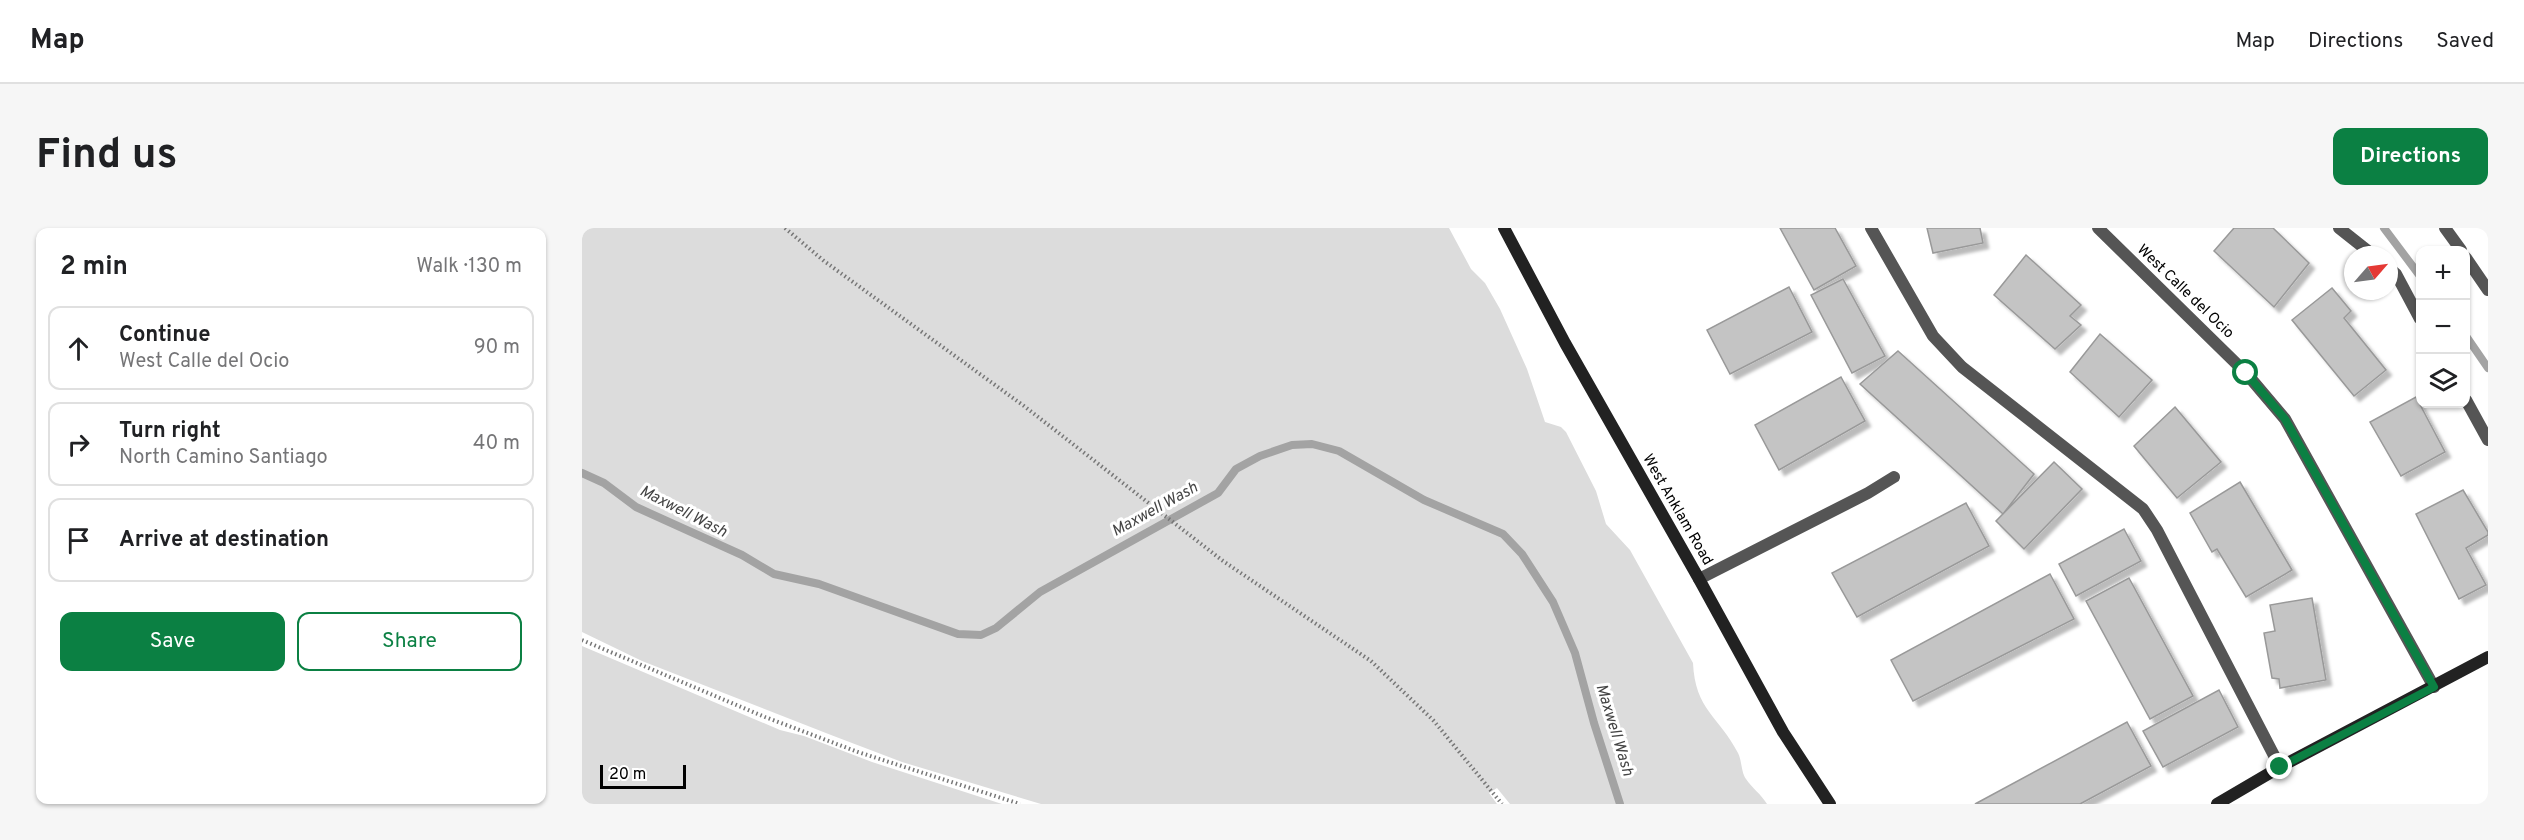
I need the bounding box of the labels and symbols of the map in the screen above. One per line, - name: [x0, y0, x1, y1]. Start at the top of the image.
- street label: West Calle del Ocio: [2132, 241, 2238, 343]
- north arrow: [2344, 246, 2398, 300]
- route start: [2232, 359, 2258, 385]
- street label: West Anklam Road: [1637, 451, 1717, 569]
- water label: Maxwell Wash: [1108, 478, 1202, 542]
- water label: Maxwell Wash: [636, 481, 730, 543]
- water label: Maxwell Wash: [1591, 682, 1638, 779]
- route end: [2266, 753, 2292, 779]
- scale bar: [600, 762, 686, 790]

